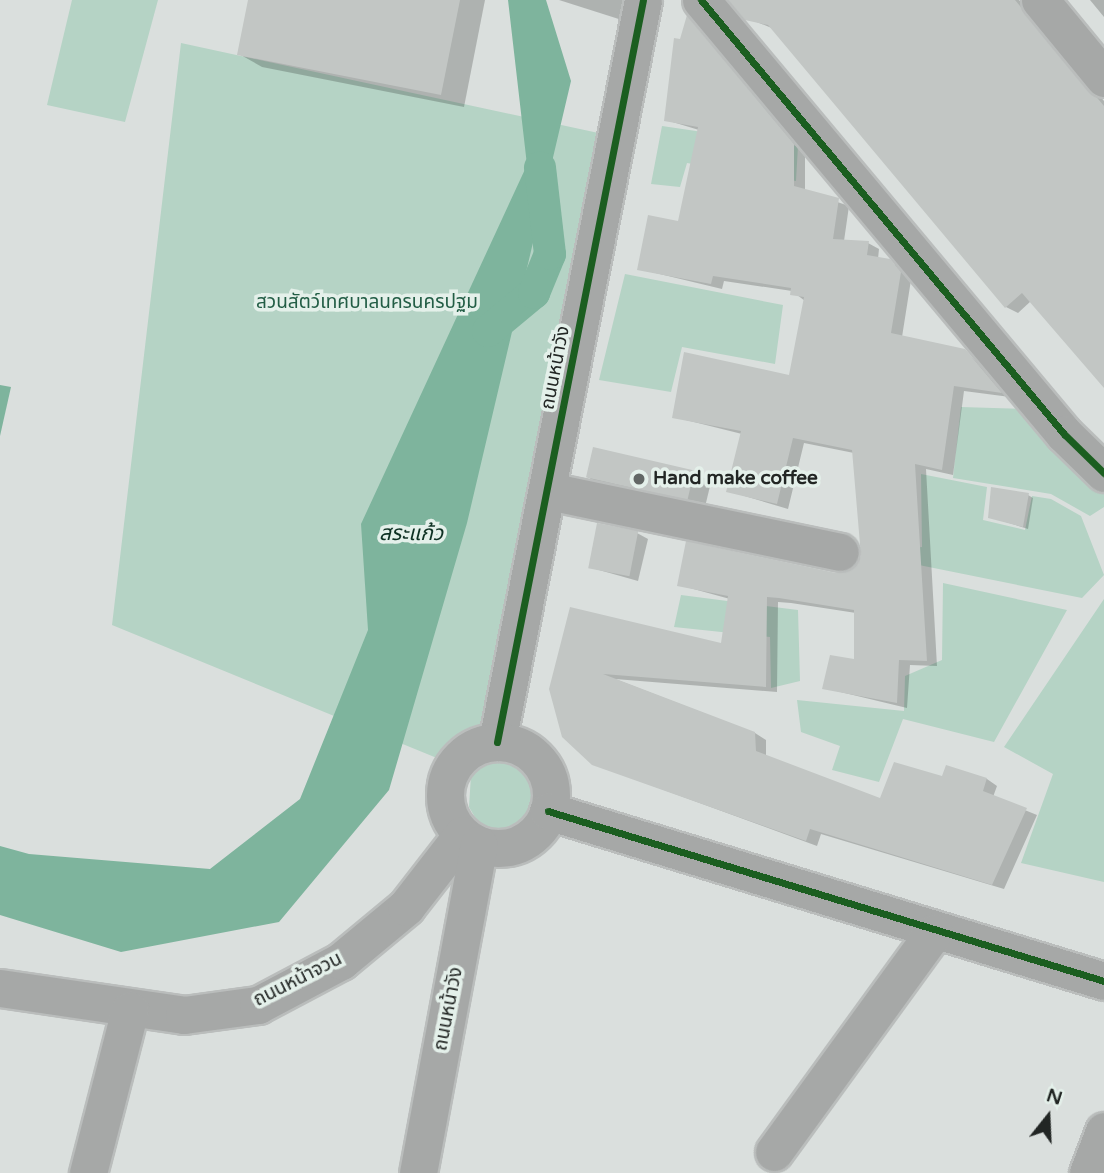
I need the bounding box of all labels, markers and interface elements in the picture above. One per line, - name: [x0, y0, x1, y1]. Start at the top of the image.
- park label: สวนสัตว์เทศบาลนครนครปฐม: [256, 292, 478, 314]
- street label: ถนนหน้าวัง: [537, 324, 575, 412]
- place label: Hand make coffee: [653, 468, 818, 490]
- marker: Hand make coffee: [631, 471, 647, 487]
- water label: สระแก้ว: [379, 521, 443, 547]
- street label: ถนนหน้าจวน: [250, 948, 346, 1012]
- street label: ถนนหน้าวัง: [430, 965, 468, 1053]
- north arrow: [1013, 1082, 1083, 1152]
- text: N: [1044, 1084, 1065, 1110]

